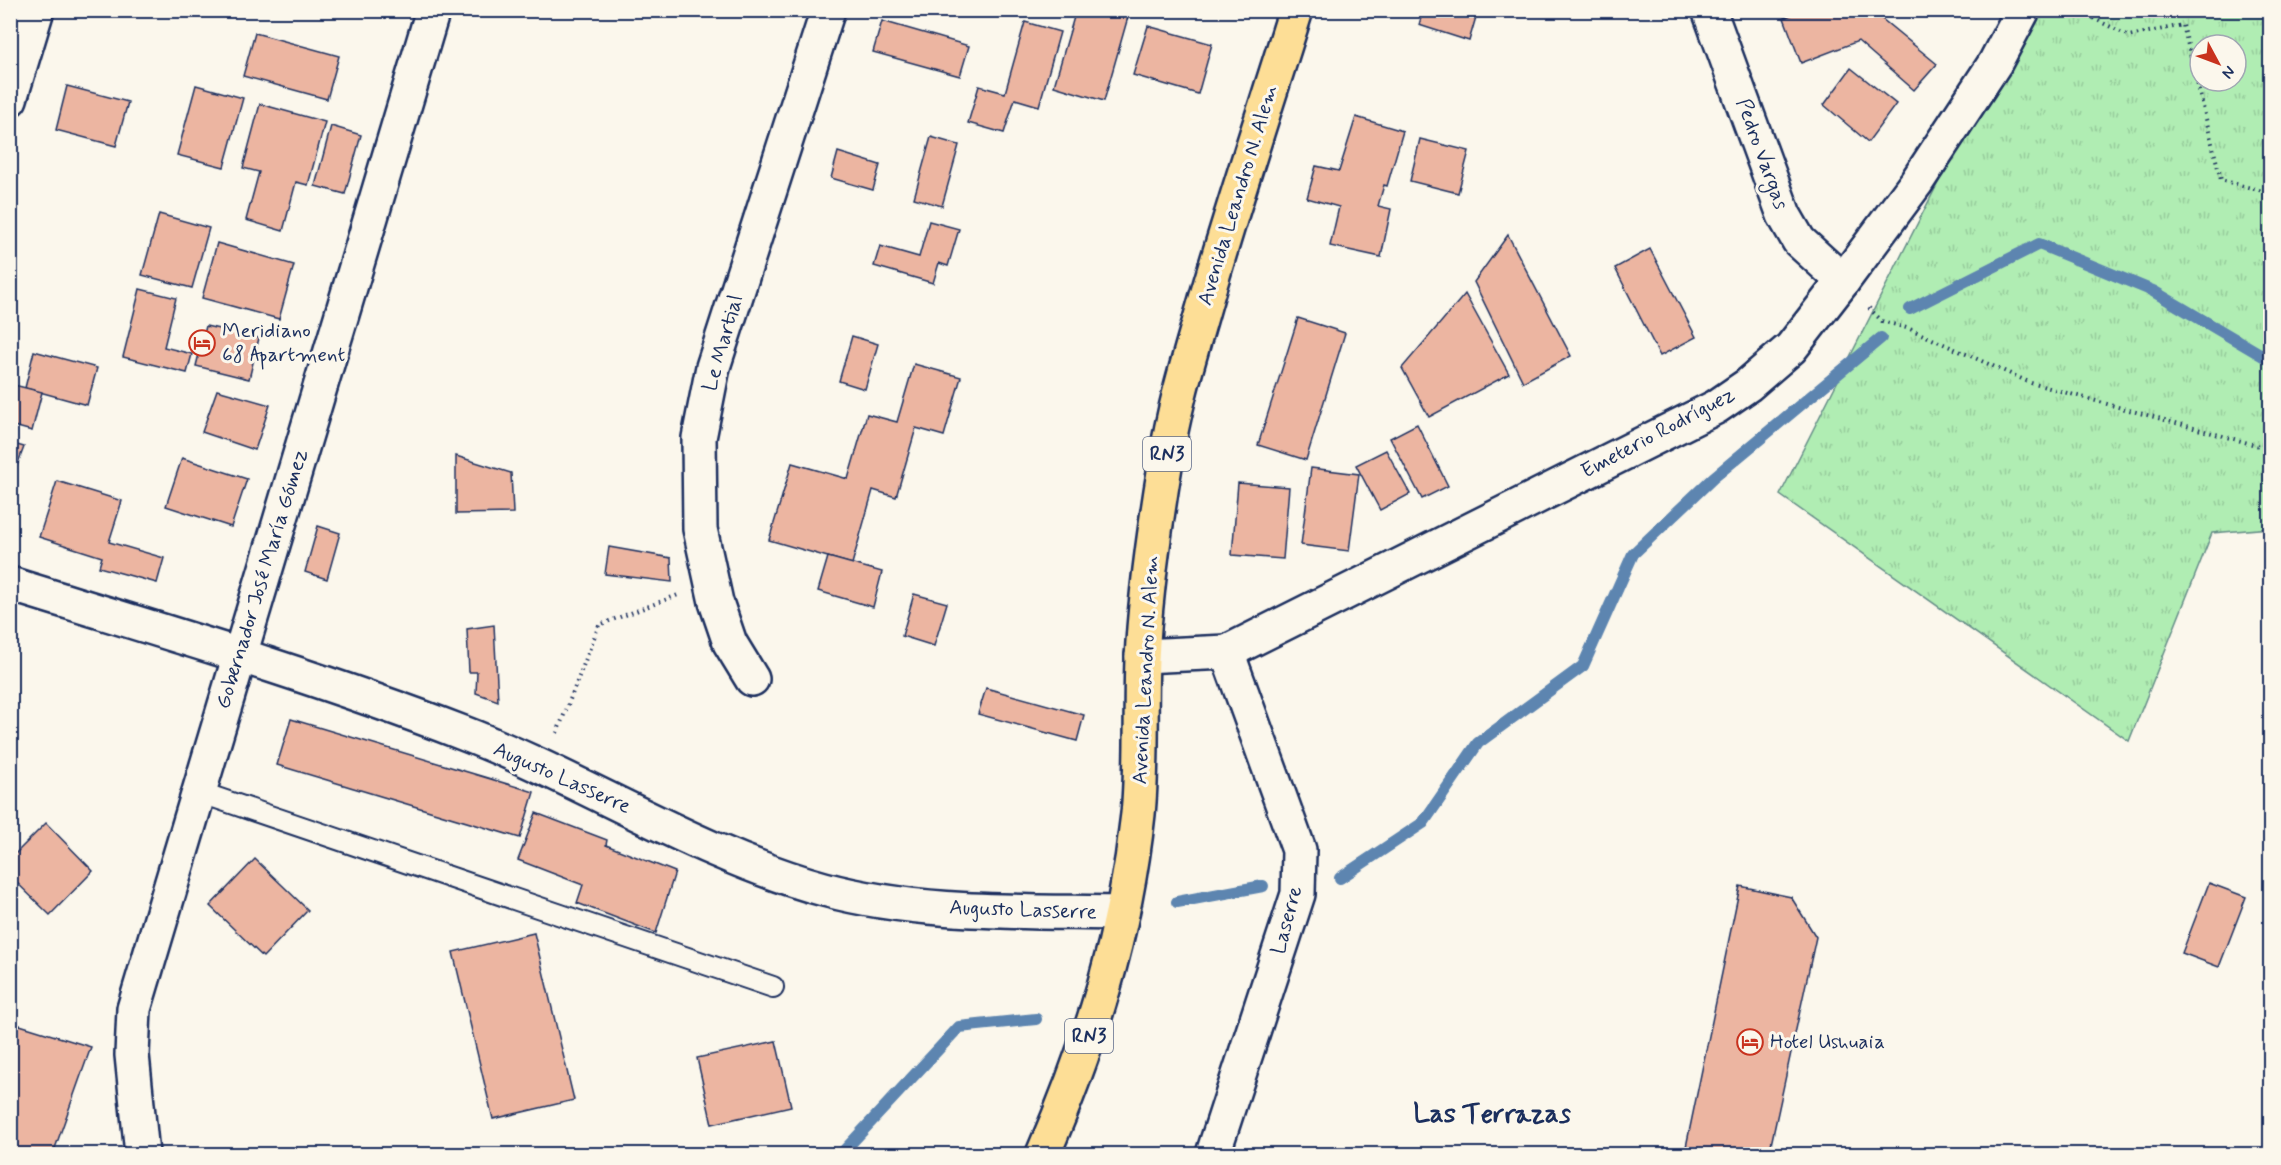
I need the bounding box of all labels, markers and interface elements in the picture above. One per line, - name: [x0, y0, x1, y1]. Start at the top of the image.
- north arrow: [2188, 33, 2248, 93]
- text: N: [2217, 61, 2240, 83]
- street label: Avenida Leandro N. Alem: [1191, 81, 1285, 309]
- street label: Pedro Vargas: [1728, 95, 1795, 214]
- street label: Le Martial: [696, 292, 750, 394]
- place label: Meridiano 68 Apartment: [222, 317, 345, 370]
- hotel icon: Meridiano 68 Apartment: [187, 328, 217, 358]
- street label: Emeterio Rodríguez: [1576, 381, 1740, 485]
- road number: RN3: [1143, 437, 1191, 471]
- street label: Gobernador José María Gómez: [209, 446, 315, 712]
- street label: Avenida Leandro N. Alem: [1126, 555, 1166, 785]
- street label: Augusto Lasserre: [489, 735, 635, 821]
- street label: Laserre: [1264, 883, 1310, 957]
- street label: Augusto Lasserre: [949, 893, 1097, 927]
- road number: RN3: [1065, 1019, 1113, 1053]
- hotel icon: Hotel Ushuaia: [1735, 1027, 1765, 1057]
- place label: Hotel Ushuaia: [1770, 1028, 1885, 1056]
- district label: Las Terrazas: [1413, 1097, 1571, 1132]

